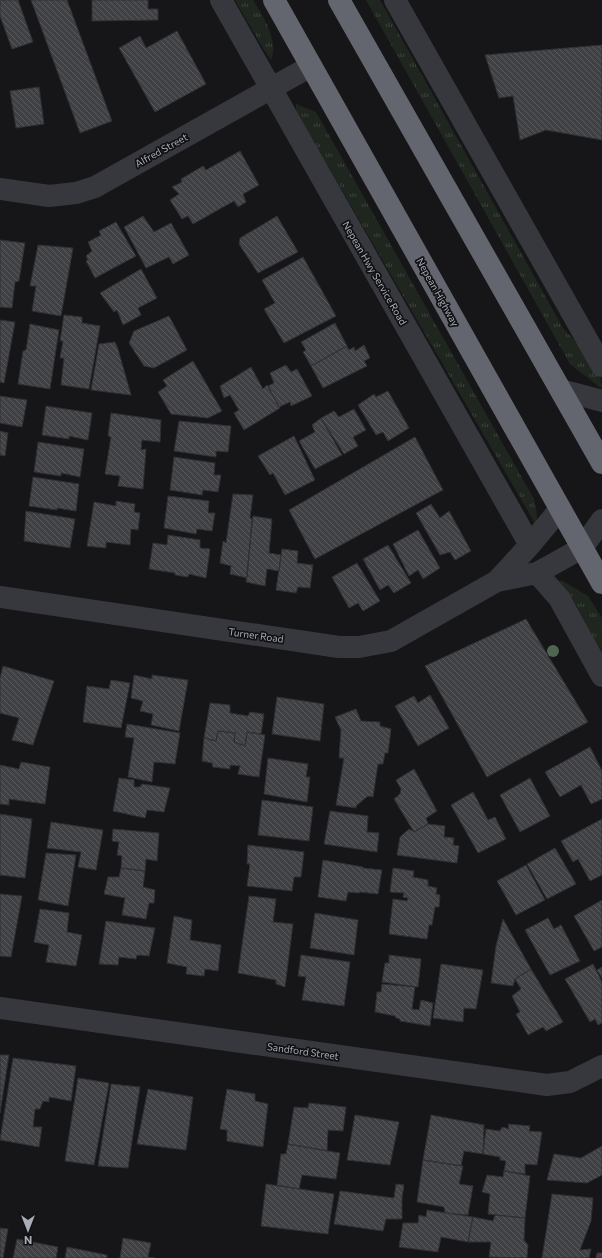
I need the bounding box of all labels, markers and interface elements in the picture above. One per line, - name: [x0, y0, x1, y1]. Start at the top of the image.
- street label: Alfred Street: [133, 131, 189, 169]
- street label: Nepean Hwy Service Road: [340, 219, 410, 327]
- street label: Nepean Highway: [414, 256, 462, 328]
- street label: Turner Road: [228, 625, 284, 645]
- street label: Sandford Street: [266, 1040, 340, 1062]
- north arrow: [8, 1210, 48, 1250]
- text: N: [24, 1234, 32, 1247]

